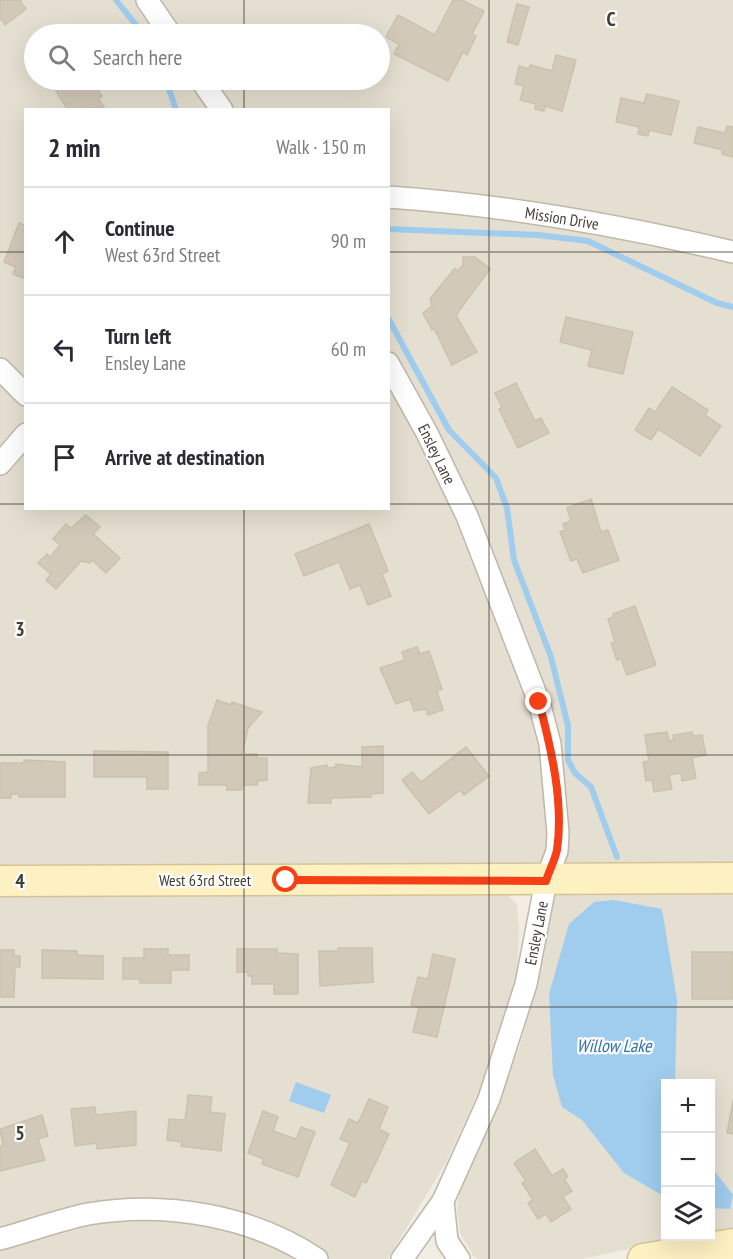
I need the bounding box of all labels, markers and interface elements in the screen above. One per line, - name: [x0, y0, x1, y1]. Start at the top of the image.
- text: C: [606, 6, 616, 32]
- search box: [24, 24, 390, 90]
- icon: search: [45, 41, 78, 74]
- text: Search here: [93, 43, 182, 71]
- text: 2 min: [48, 131, 101, 164]
- text: Walk · 150 m: [276, 134, 366, 160]
- street label: Mission Drive: [524, 202, 600, 234]
- text: Continue: [105, 214, 175, 242]
- icon: ahead: [48, 225, 81, 258]
- text: 90 m: [331, 228, 366, 254]
- text: West 63rd Street: [105, 242, 220, 268]
- text: Turn left: [105, 322, 171, 350]
- icon: left: [48, 333, 81, 366]
- text: 60 m: [331, 336, 366, 362]
- text: Ensley Lane: [105, 350, 186, 376]
- street label: Ensley Lane: [414, 421, 460, 487]
- icon: arrive: [48, 441, 81, 474]
- text: Arrive at destination: [105, 443, 265, 471]
- text: 3: [15, 616, 25, 642]
- route end: [525, 688, 551, 714]
- route start: [272, 866, 298, 892]
- text: 4: [15, 868, 25, 894]
- street label: West 63rd Street: [159, 870, 252, 890]
- street label: Ensley Lane: [520, 899, 552, 967]
- water label: Willow Lake: [577, 1034, 653, 1057]
- map controls: [661, 1079, 715, 1241]
- button: +: [661, 1079, 715, 1133]
- text: 5: [15, 1120, 25, 1146]
- button: −: [661, 1133, 715, 1187]
- button: layers: [661, 1187, 715, 1241]

